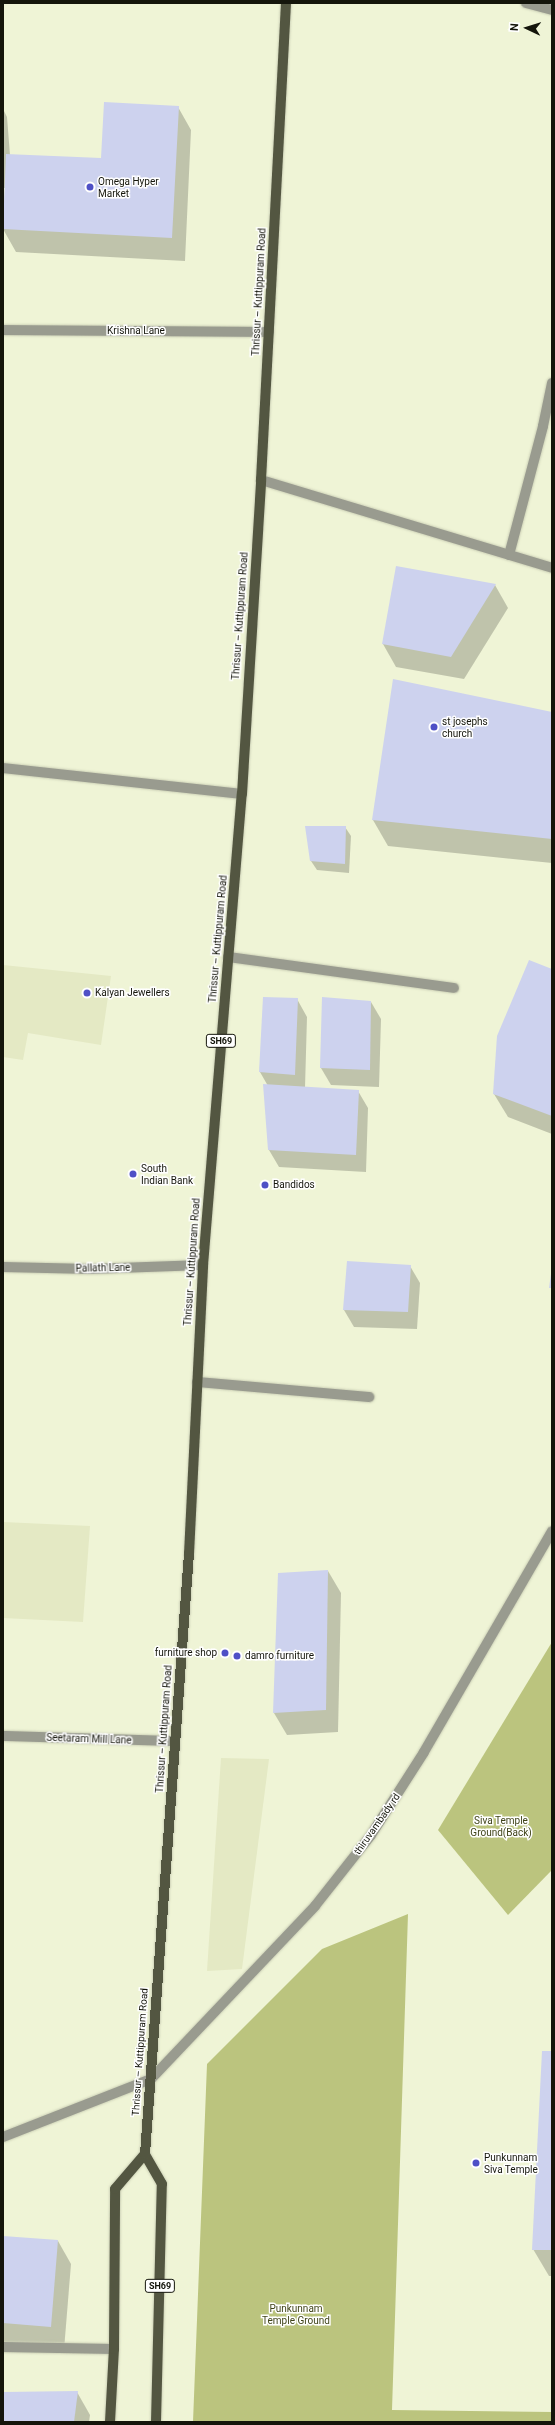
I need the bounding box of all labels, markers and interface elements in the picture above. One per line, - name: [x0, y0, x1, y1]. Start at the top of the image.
- north arrow: [507, 8, 547, 48]
- text: N: [508, 23, 521, 31]
- place label: Omega Hyper Market: [98, 175, 159, 198]
- marker: Omega Hyper Market: [85, 182, 95, 192]
- street label: Thrissur – Kuttippuram Road: [250, 228, 268, 356]
- street label: Krishna Lane: [107, 325, 165, 337]
- street label: Thrissur – Kuttippuram Road: [230, 552, 250, 680]
- place label: st josephs church: [442, 715, 488, 738]
- marker: st josephs church: [429, 722, 439, 732]
- street label: Thrissur – Kuttippuram Road: [206, 875, 230, 1003]
- place label: Kalyan Jewellers: [95, 987, 170, 999]
- marker: Kalyan Jewellers: [82, 988, 92, 998]
- road number: SH69: [205, 1034, 237, 1048]
- place label: South Indian Bank: [141, 1162, 193, 1186]
- marker: South Indian Bank: [128, 1169, 138, 1179]
- place label: Bandidos: [273, 1179, 315, 1191]
- marker: Bandidos: [260, 1180, 270, 1190]
- street label: Thrissur – Kuttippuram Road: [182, 1198, 202, 1326]
- street label: Pallath Lane: [75, 1262, 131, 1274]
- place label: furniture shop: [155, 1647, 217, 1659]
- marker: furniture shop: [220, 1648, 230, 1658]
- place label: damro furniture: [245, 1650, 314, 1662]
- marker: damro furniture: [232, 1651, 242, 1661]
- street label: Thrissur – Kuttippuram Road: [154, 1665, 174, 1793]
- street label: Seetaram Mill Lane: [46, 1732, 132, 1746]
- street label: thiruvambady rd: [351, 1791, 403, 1857]
- park label: Siva Temple Ground(Back): [470, 1814, 532, 1838]
- street label: Thrissur – Kuttippuram Road: [130, 1988, 150, 2116]
- place label: Punkunnam Siva Temple: [484, 2151, 538, 2174]
- marker: Punkunnam Siva Temple: [471, 2158, 481, 2168]
- road number: SH69: [144, 2279, 176, 2293]
- park label: Punkunnam Temple Ground: [262, 2302, 330, 2326]

